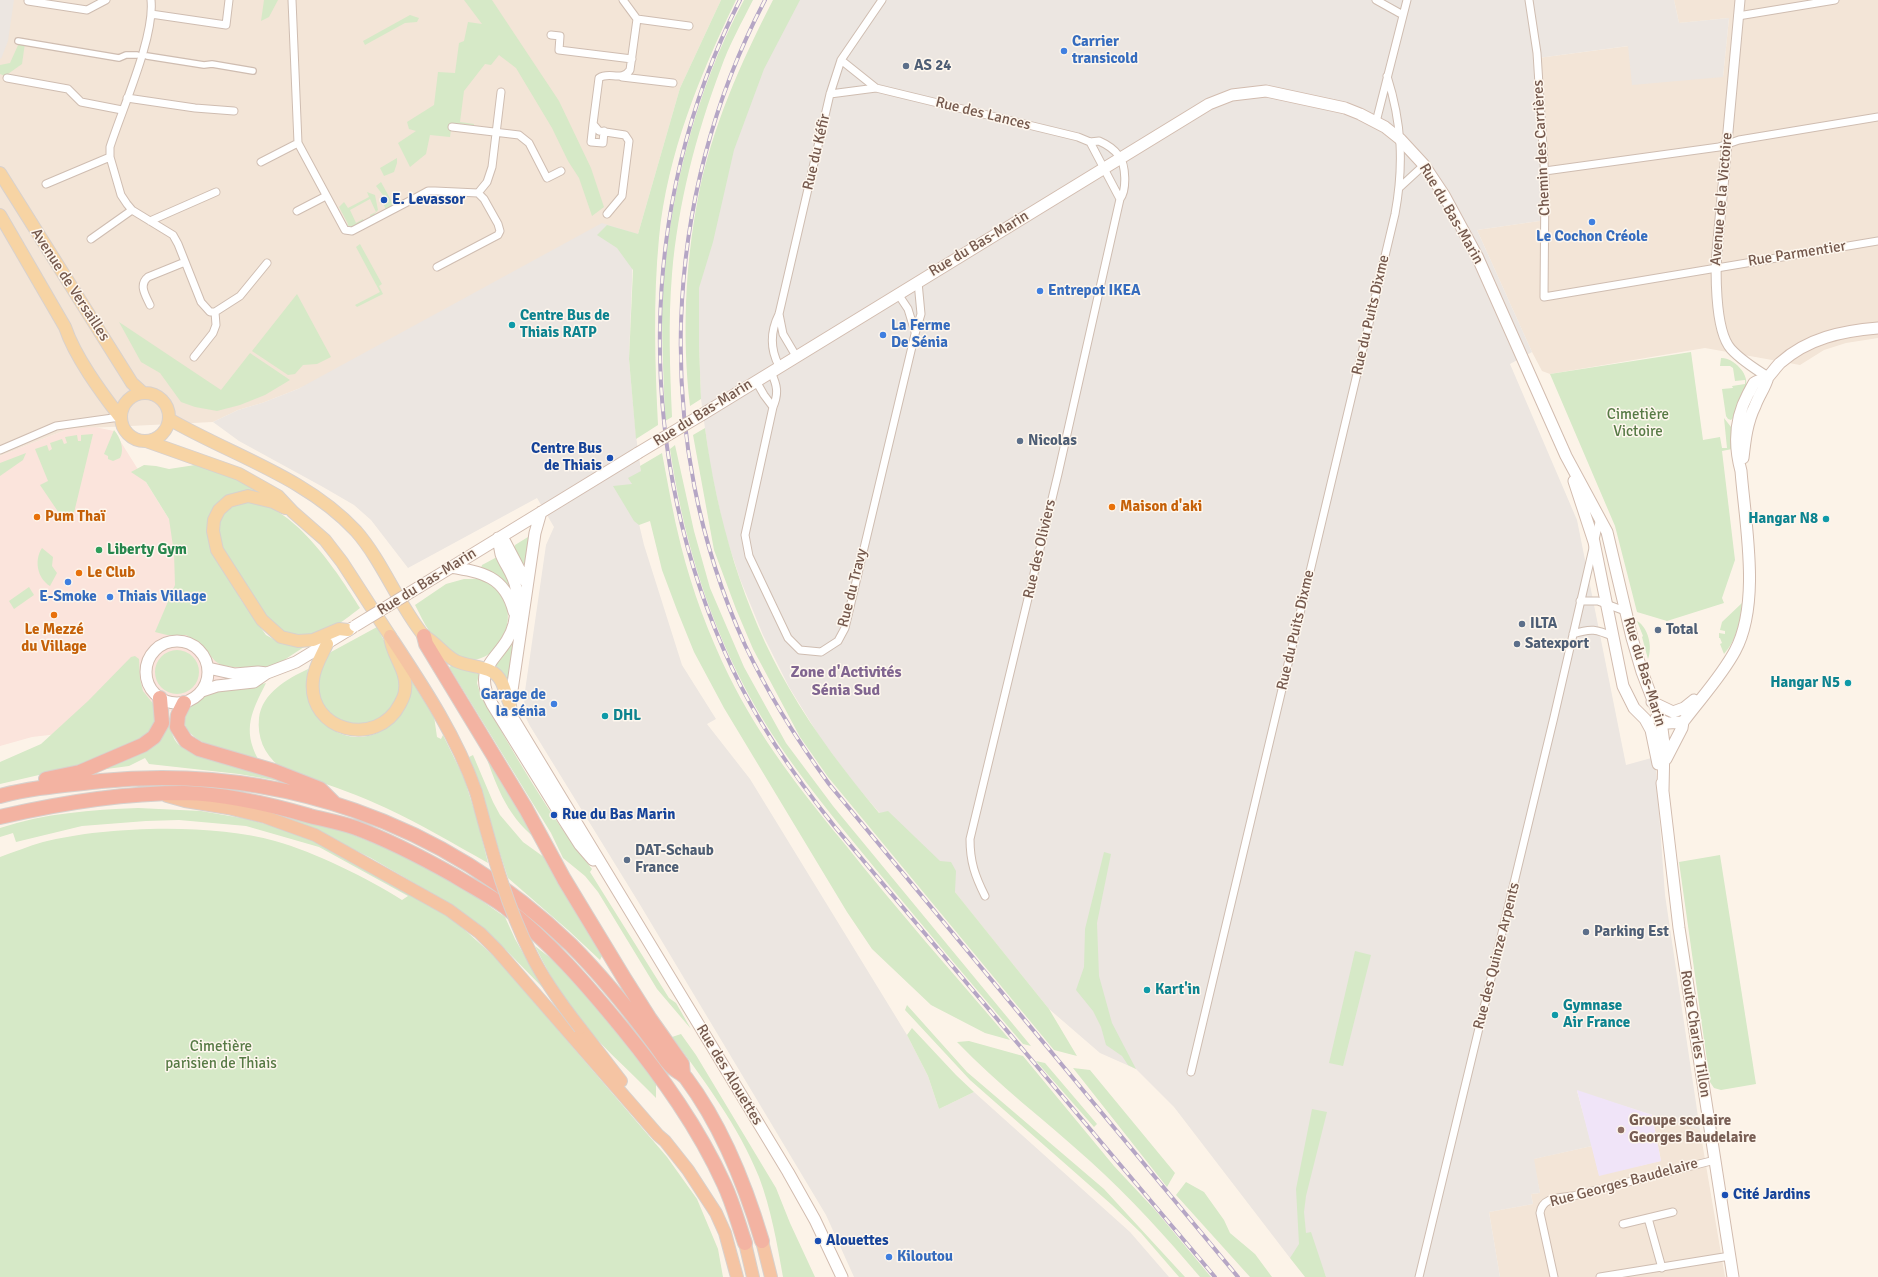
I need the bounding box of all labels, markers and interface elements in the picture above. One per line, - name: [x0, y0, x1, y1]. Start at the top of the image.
- place label: Carrier transicold: [1072, 33, 1138, 68]
- marker: Carrier transicold: [1059, 46, 1069, 56]
- place label: AS 24: [914, 57, 951, 75]
- marker: AS 24: [901, 61, 911, 71]
- street label: Chemin des Carrières: [1529, 79, 1555, 217]
- street label: Rue des Lances: [934, 93, 1032, 135]
- street label: Rue du Kéfir: [800, 112, 834, 192]
- street label: Avenue de la Victoire: [1707, 132, 1737, 266]
- street label: Rue du Bas-Marin: [1415, 160, 1487, 268]
- place label: E. Levassor: [392, 191, 465, 209]
- marker: E. Levassor: [379, 195, 389, 205]
- street label: Rue du Bas-Marin: [926, 207, 1032, 281]
- marker: Le Cochon Créole: [1587, 217, 1597, 227]
- street label: Avenue de Versailles: [27, 225, 113, 345]
- place label: Le Cochon Créole: [1536, 228, 1648, 246]
- street label: Rue Parmentier: [1747, 237, 1847, 271]
- street label: Rue du Puits Dixme: [1348, 253, 1394, 377]
- place label: Entrepot IKEA: [1048, 282, 1141, 300]
- marker: Entrepot IKEA: [1035, 286, 1045, 296]
- place label: Centre Bus de Thiais RATP: [520, 307, 610, 342]
- place label: La Ferme De Sénia: [891, 317, 950, 352]
- marker: Centre Bus de Thiais RATP: [507, 320, 517, 330]
- marker: La Ferme De Sénia: [878, 330, 888, 340]
- street label: Rue du Bas-Marin: [650, 375, 756, 451]
- park label: Cimetière Victoire: [1607, 406, 1669, 441]
- place label: Nicolas: [1028, 432, 1077, 450]
- marker: Nicolas: [1015, 436, 1025, 446]
- place label: Centre Bus de Thiais: [531, 440, 602, 475]
- marker: Centre Bus de Thiais: [605, 453, 615, 463]
- street label: Rue des Oliviers: [1020, 498, 1060, 600]
- place label: Maison d'aki: [1120, 498, 1202, 516]
- marker: Maison d'aki: [1107, 502, 1117, 512]
- place label: Pum Thaï: [45, 508, 105, 526]
- place label: Hangar N8: [1748, 510, 1818, 528]
- marker: Pum Thaï: [32, 512, 42, 522]
- marker: Hangar N8: [1821, 514, 1831, 524]
- place label: Liberty Gym: [107, 541, 187, 559]
- street label: Rue du Bas-Marin: [374, 544, 480, 620]
- marker: Liberty Gym: [94, 545, 104, 555]
- street label: Rue du Travy: [835, 547, 871, 629]
- place label: Le Club: [87, 564, 135, 582]
- marker: Le Club: [74, 568, 84, 578]
- street label: Rue du Puits Dixme: [1273, 568, 1319, 692]
- marker: E-Smoke: [63, 577, 73, 587]
- place label: E-Smoke: [39, 588, 97, 606]
- place label: Thiais Village: [118, 588, 206, 606]
- marker: Thiais Village: [105, 592, 115, 602]
- marker: Le Mezzé du Village: [49, 610, 59, 620]
- place label: ILTA: [1530, 615, 1557, 633]
- street label: Rue du Bas-Marin: [1619, 615, 1669, 729]
- marker: ILTA: [1517, 619, 1527, 629]
- place label: Le Mezzé du Village: [21, 621, 87, 656]
- place label: Total: [1666, 621, 1698, 639]
- marker: Total: [1653, 625, 1663, 635]
- place label: Satexport: [1525, 635, 1589, 653]
- marker: Satexport: [1512, 639, 1522, 649]
- district label: Zone d'Activités Sénia Sud: [790, 663, 902, 701]
- place label: Hangar N5: [1770, 674, 1840, 692]
- marker: Hangar N5: [1843, 678, 1853, 688]
- place label: Garage de la sénia: [481, 686, 546, 721]
- marker: Garage de la sénia: [549, 699, 559, 709]
- place label: DHL: [613, 707, 641, 725]
- marker: DHL: [600, 711, 610, 721]
- place label: Rue du Bas Marin: [562, 806, 675, 824]
- marker: Rue du Bas Marin: [549, 810, 559, 820]
- place label: DAT-Schaub France: [635, 842, 714, 877]
- marker: DAT-Schaub France: [622, 855, 632, 865]
- street label: Rue des Quinze Arpents: [1470, 881, 1524, 1031]
- place label: Parking Est: [1594, 923, 1669, 941]
- marker: Parking Est: [1581, 927, 1591, 937]
- street label: Route Charles Tillon: [1676, 969, 1714, 1099]
- place label: Kart'in: [1155, 981, 1200, 999]
- marker: Kart'in: [1142, 985, 1152, 995]
- place label: Gymnase Air France: [1563, 997, 1630, 1032]
- marker: Gymnase Air France: [1550, 1010, 1560, 1020]
- street label: Rue des Alouettes: [692, 1021, 766, 1129]
- park label: Cimetière parisien de Thiais: [165, 1038, 277, 1073]
- place label: Groupe scolaire Georges Baudelaire: [1629, 1112, 1756, 1147]
- marker: Groupe scolaire Georges Baudelaire: [1616, 1125, 1626, 1135]
- street label: Rue Georges Baudelaire: [1548, 1155, 1700, 1211]
- place label: Cité Jardins: [1733, 1186, 1810, 1204]
- marker: Cité Jardins: [1720, 1190, 1730, 1200]
- place label: Alouettes: [826, 1232, 889, 1250]
- marker: Alouettes: [813, 1236, 823, 1246]
- place label: Kiloutou: [897, 1248, 953, 1266]
- marker: Kiloutou: [884, 1252, 894, 1262]

